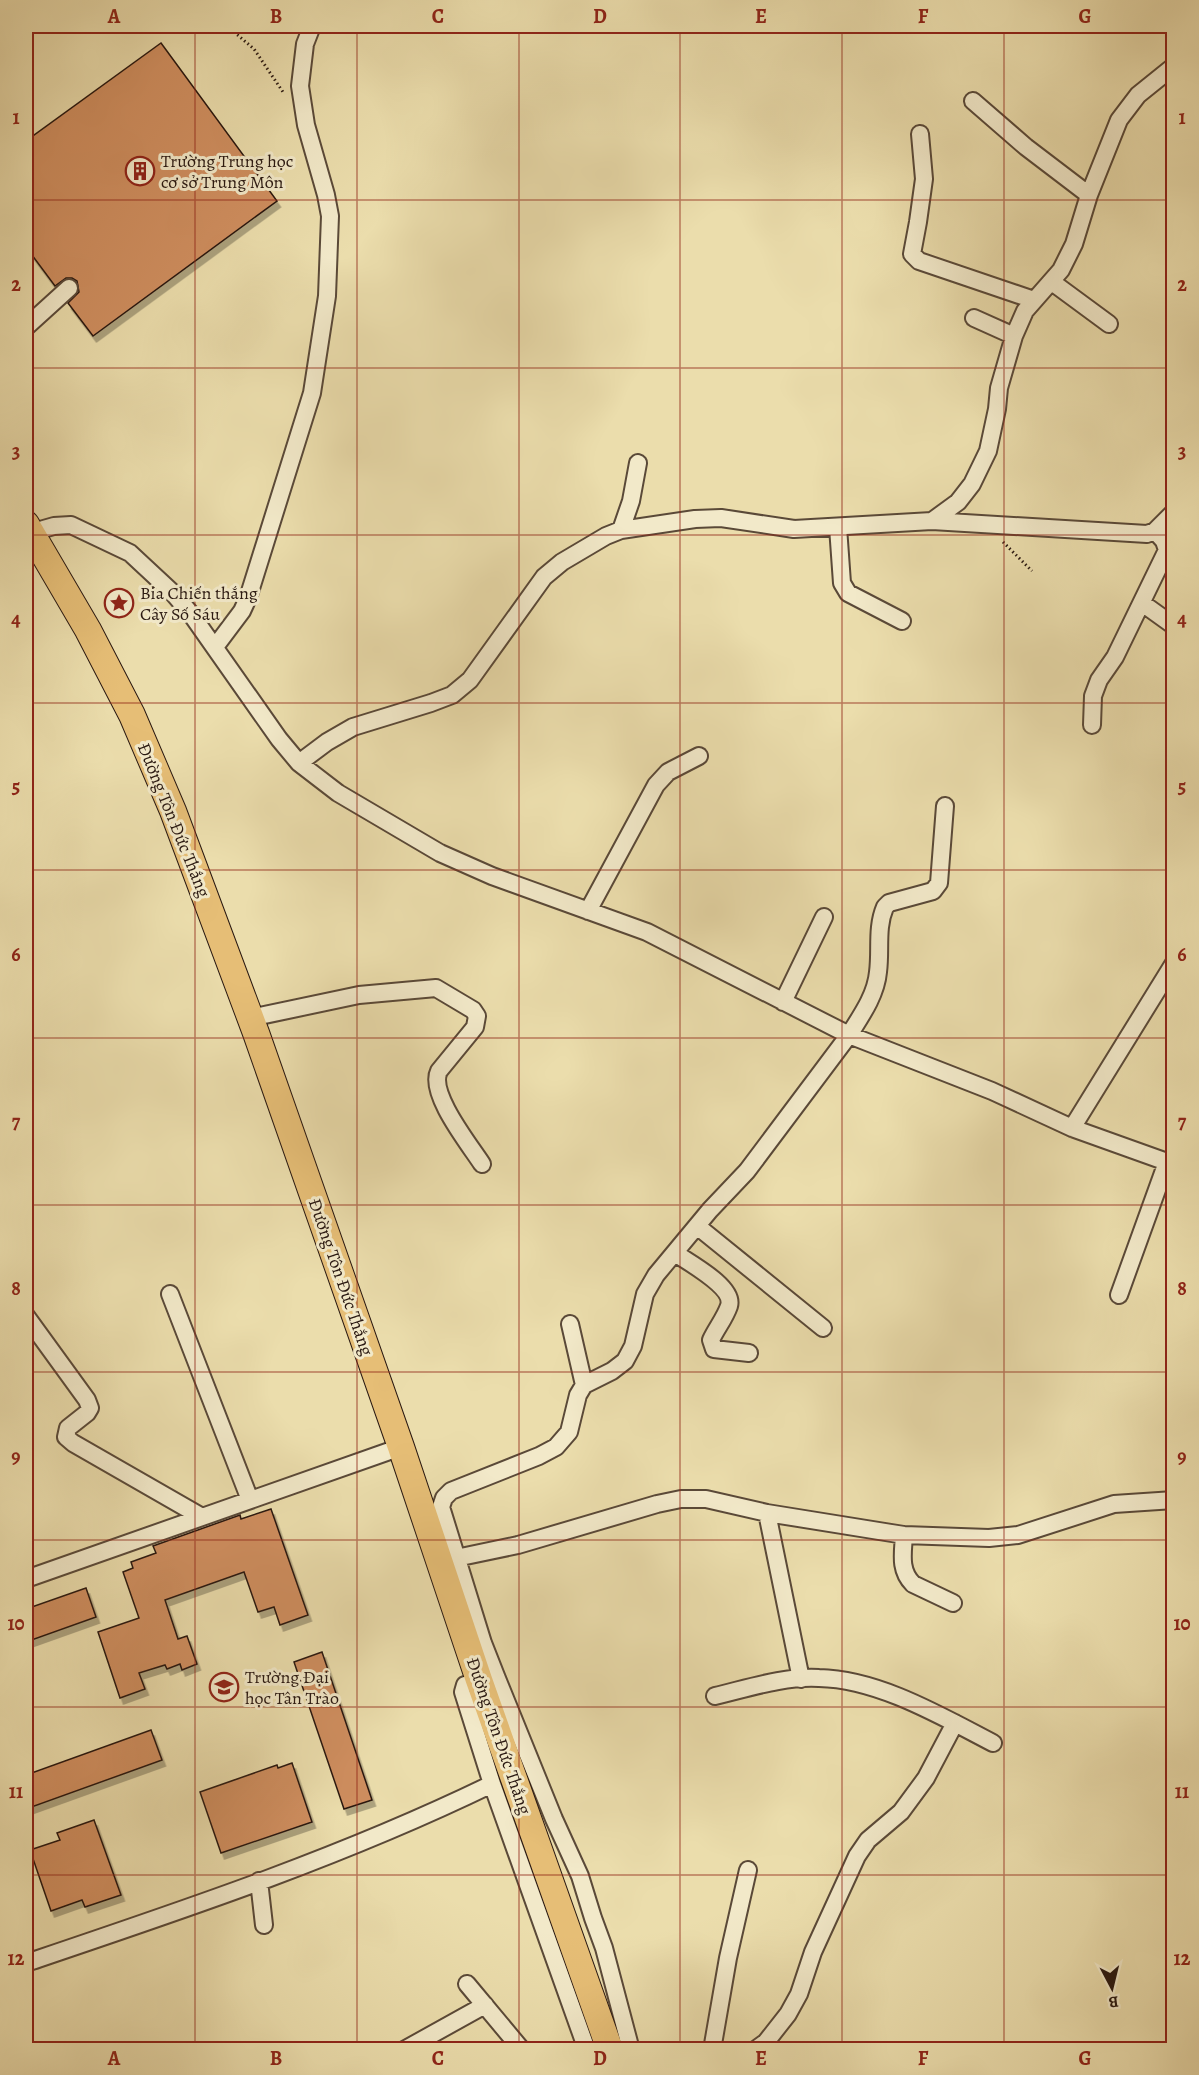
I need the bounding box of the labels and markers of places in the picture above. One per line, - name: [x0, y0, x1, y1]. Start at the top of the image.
- place label: Trường Trung học cơ sở Trung Môn: [161, 149, 293, 194]
- building icon: Trường Trung học cơ sở Trung Môn: [124, 155, 156, 187]
- place label: Bia Chiến thắng Cây Số Sáu: [140, 581, 258, 626]
- place icon: Bia Chiến thắng Cây Số Sáu: [103, 587, 135, 619]
- place label: Trường Đại học Tân Trào: [245, 1665, 339, 1710]
- school or university icon: Trường Đại học Tân Trào: [208, 1671, 240, 1703]

